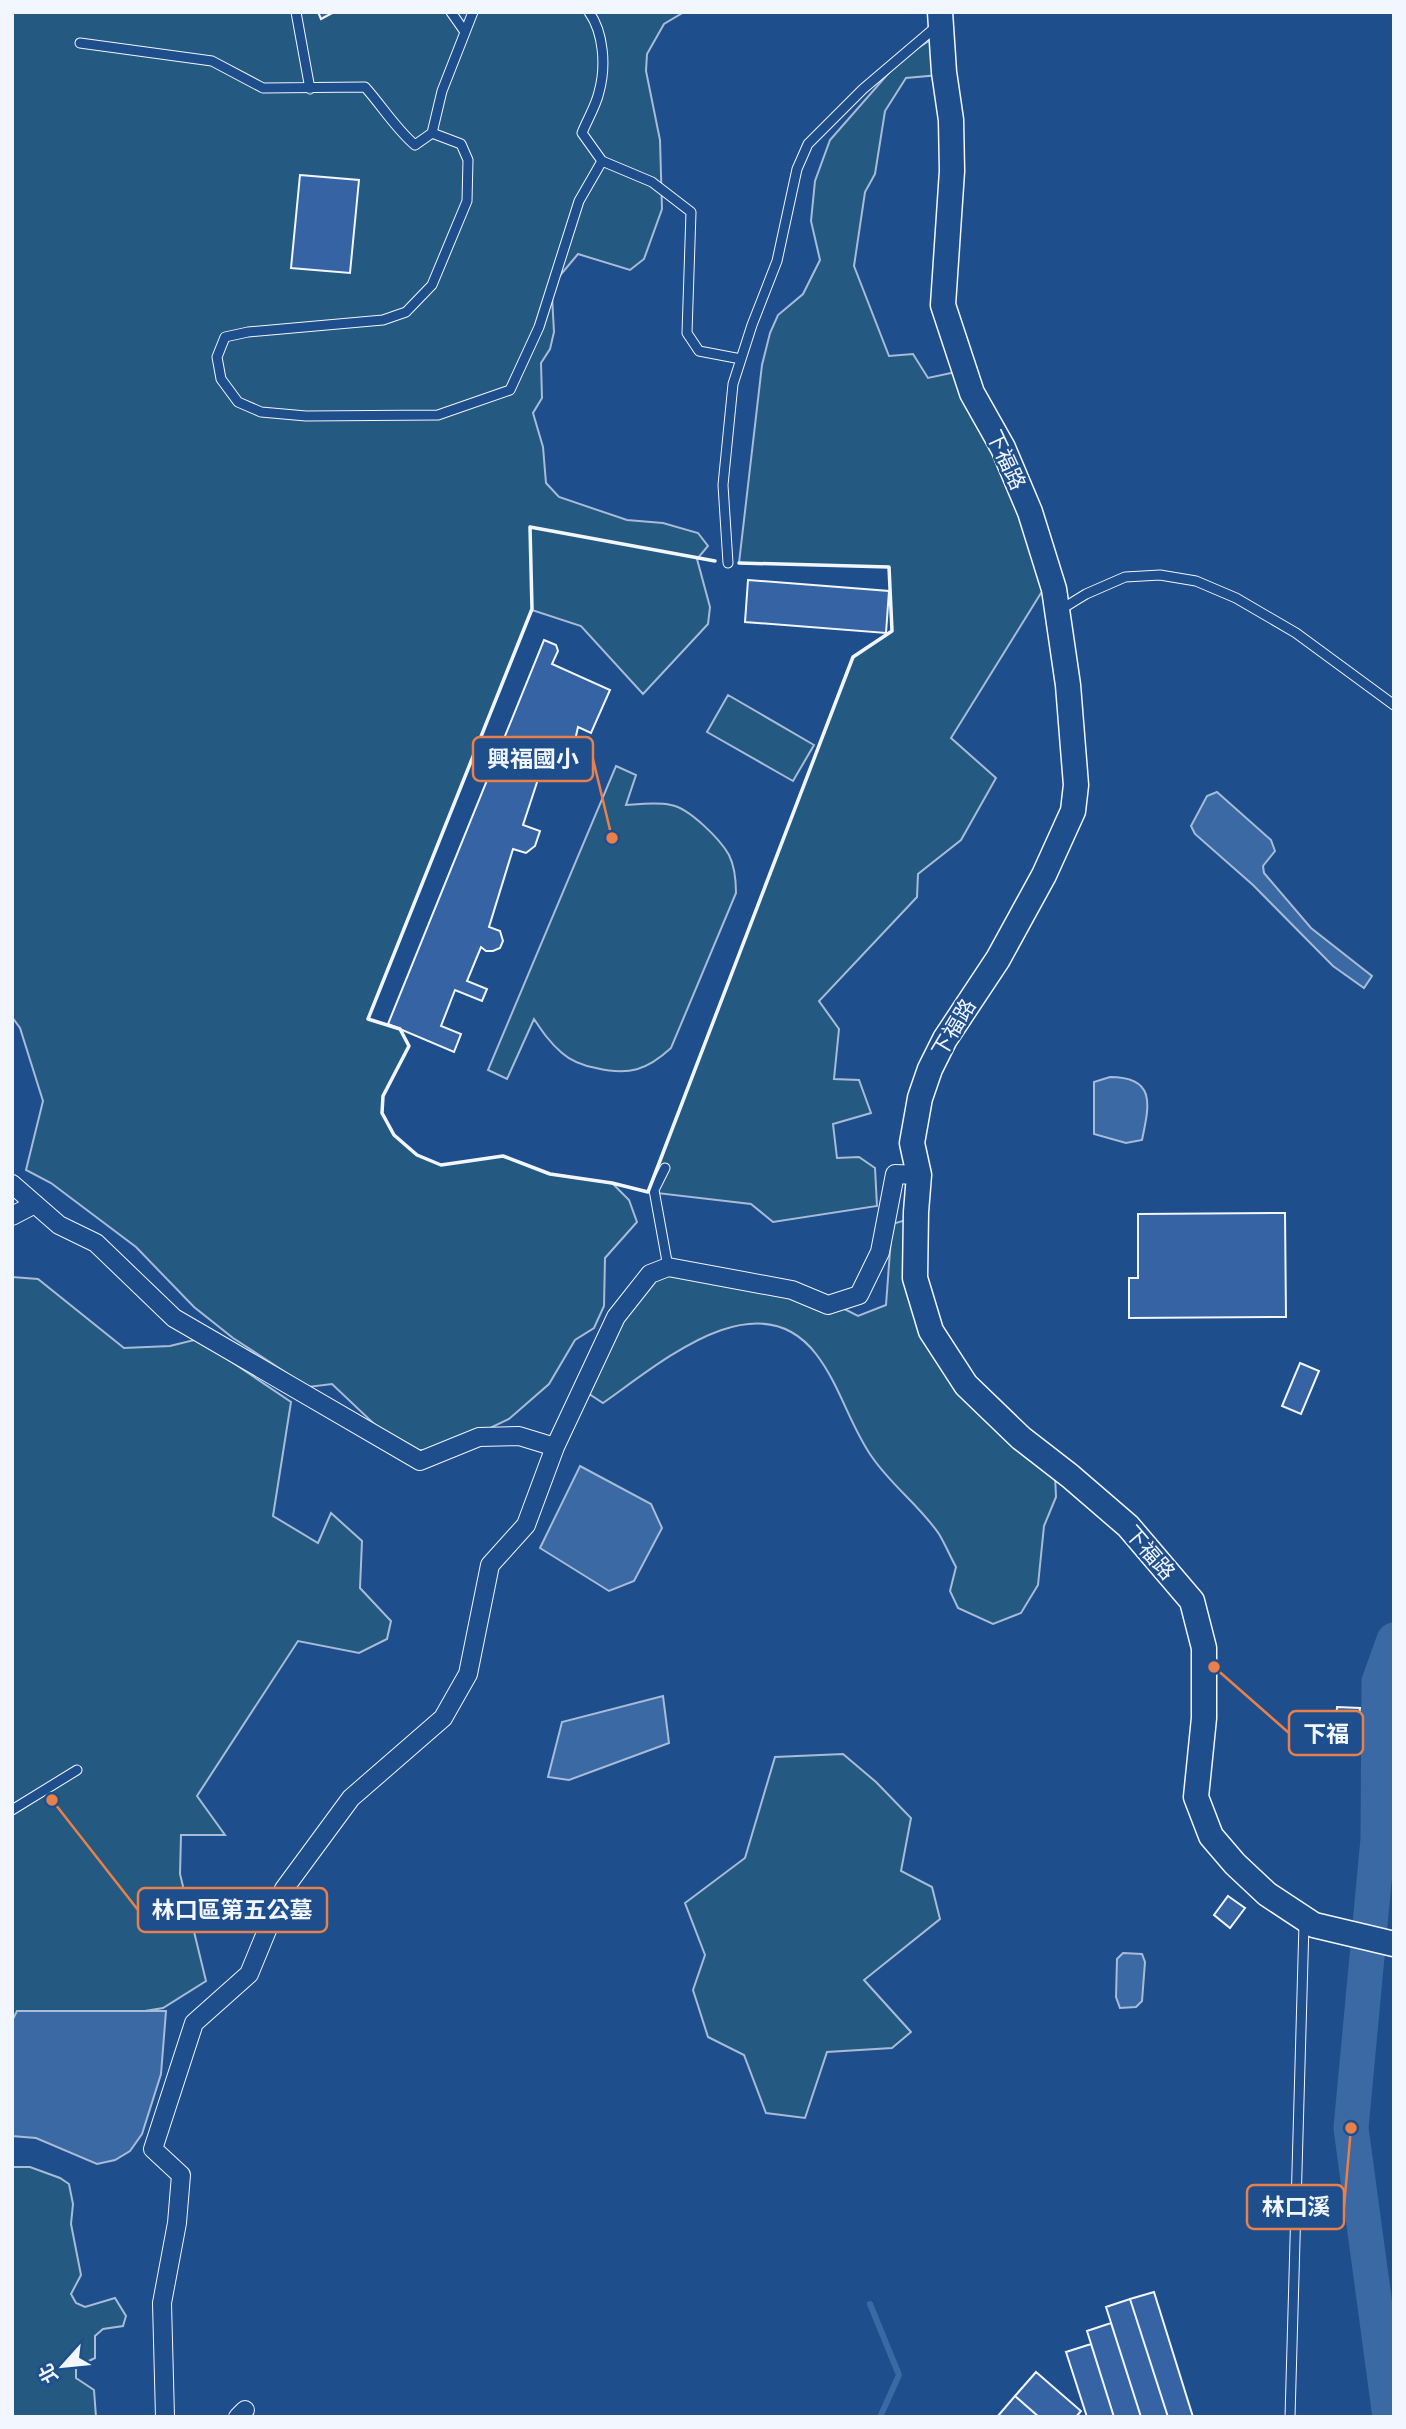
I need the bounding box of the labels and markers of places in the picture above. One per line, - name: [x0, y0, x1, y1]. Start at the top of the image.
- callout: 興福國小: [473, 737, 593, 781]
- callout: 下福: [1289, 1711, 1363, 1755]
- callout: 林口區第五公墓: [138, 1888, 327, 1932]
- callout: 林口溪: [1247, 2185, 1344, 2229]

